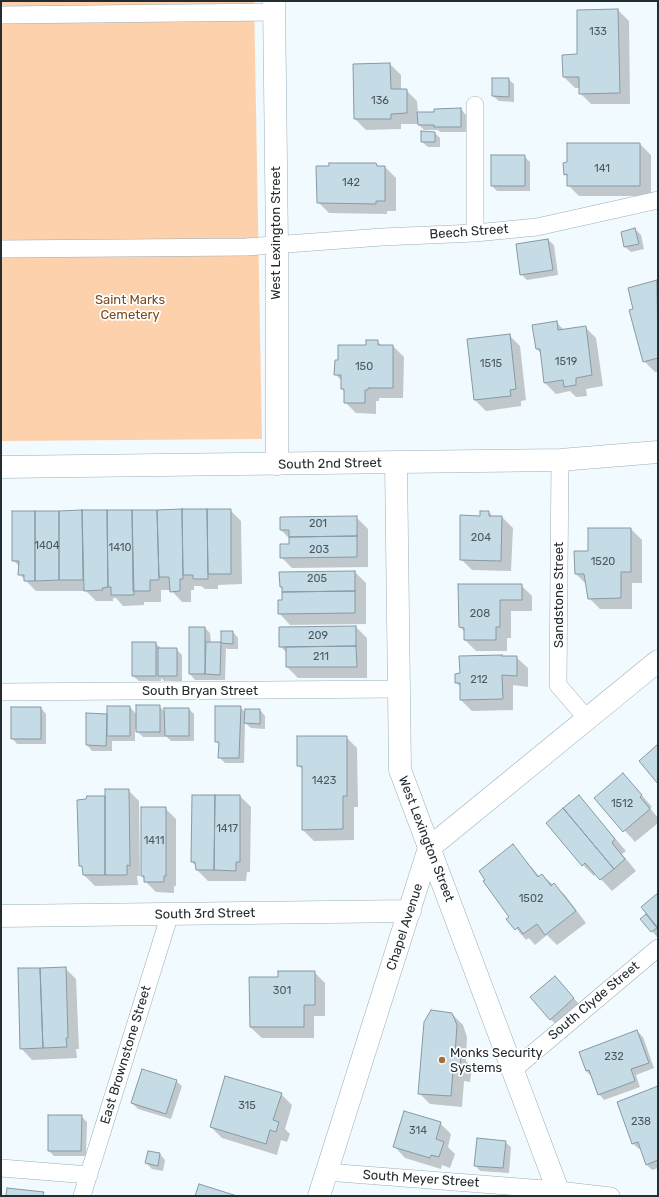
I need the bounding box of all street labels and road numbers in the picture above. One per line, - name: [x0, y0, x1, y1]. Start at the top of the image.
- street label: West Lexington Street: [268, 166, 284, 300]
- street label: Beech Street: [429, 221, 509, 243]
- street label: South 2nd Street: [278, 455, 382, 473]
- street label: Sandstone Street: [551, 542, 567, 648]
- street label: South Bryan Street: [142, 683, 258, 699]
- street label: West Lexington Street: [395, 774, 457, 904]
- street label: Chapel Avenue: [384, 881, 426, 973]
- street label: South 3rd Street: [155, 905, 255, 923]
- street label: South Clyde Street: [545, 958, 643, 1044]
- street label: East Brownstone Street: [97, 984, 155, 1126]
- street label: South Meyer Street: [362, 1167, 480, 1191]

